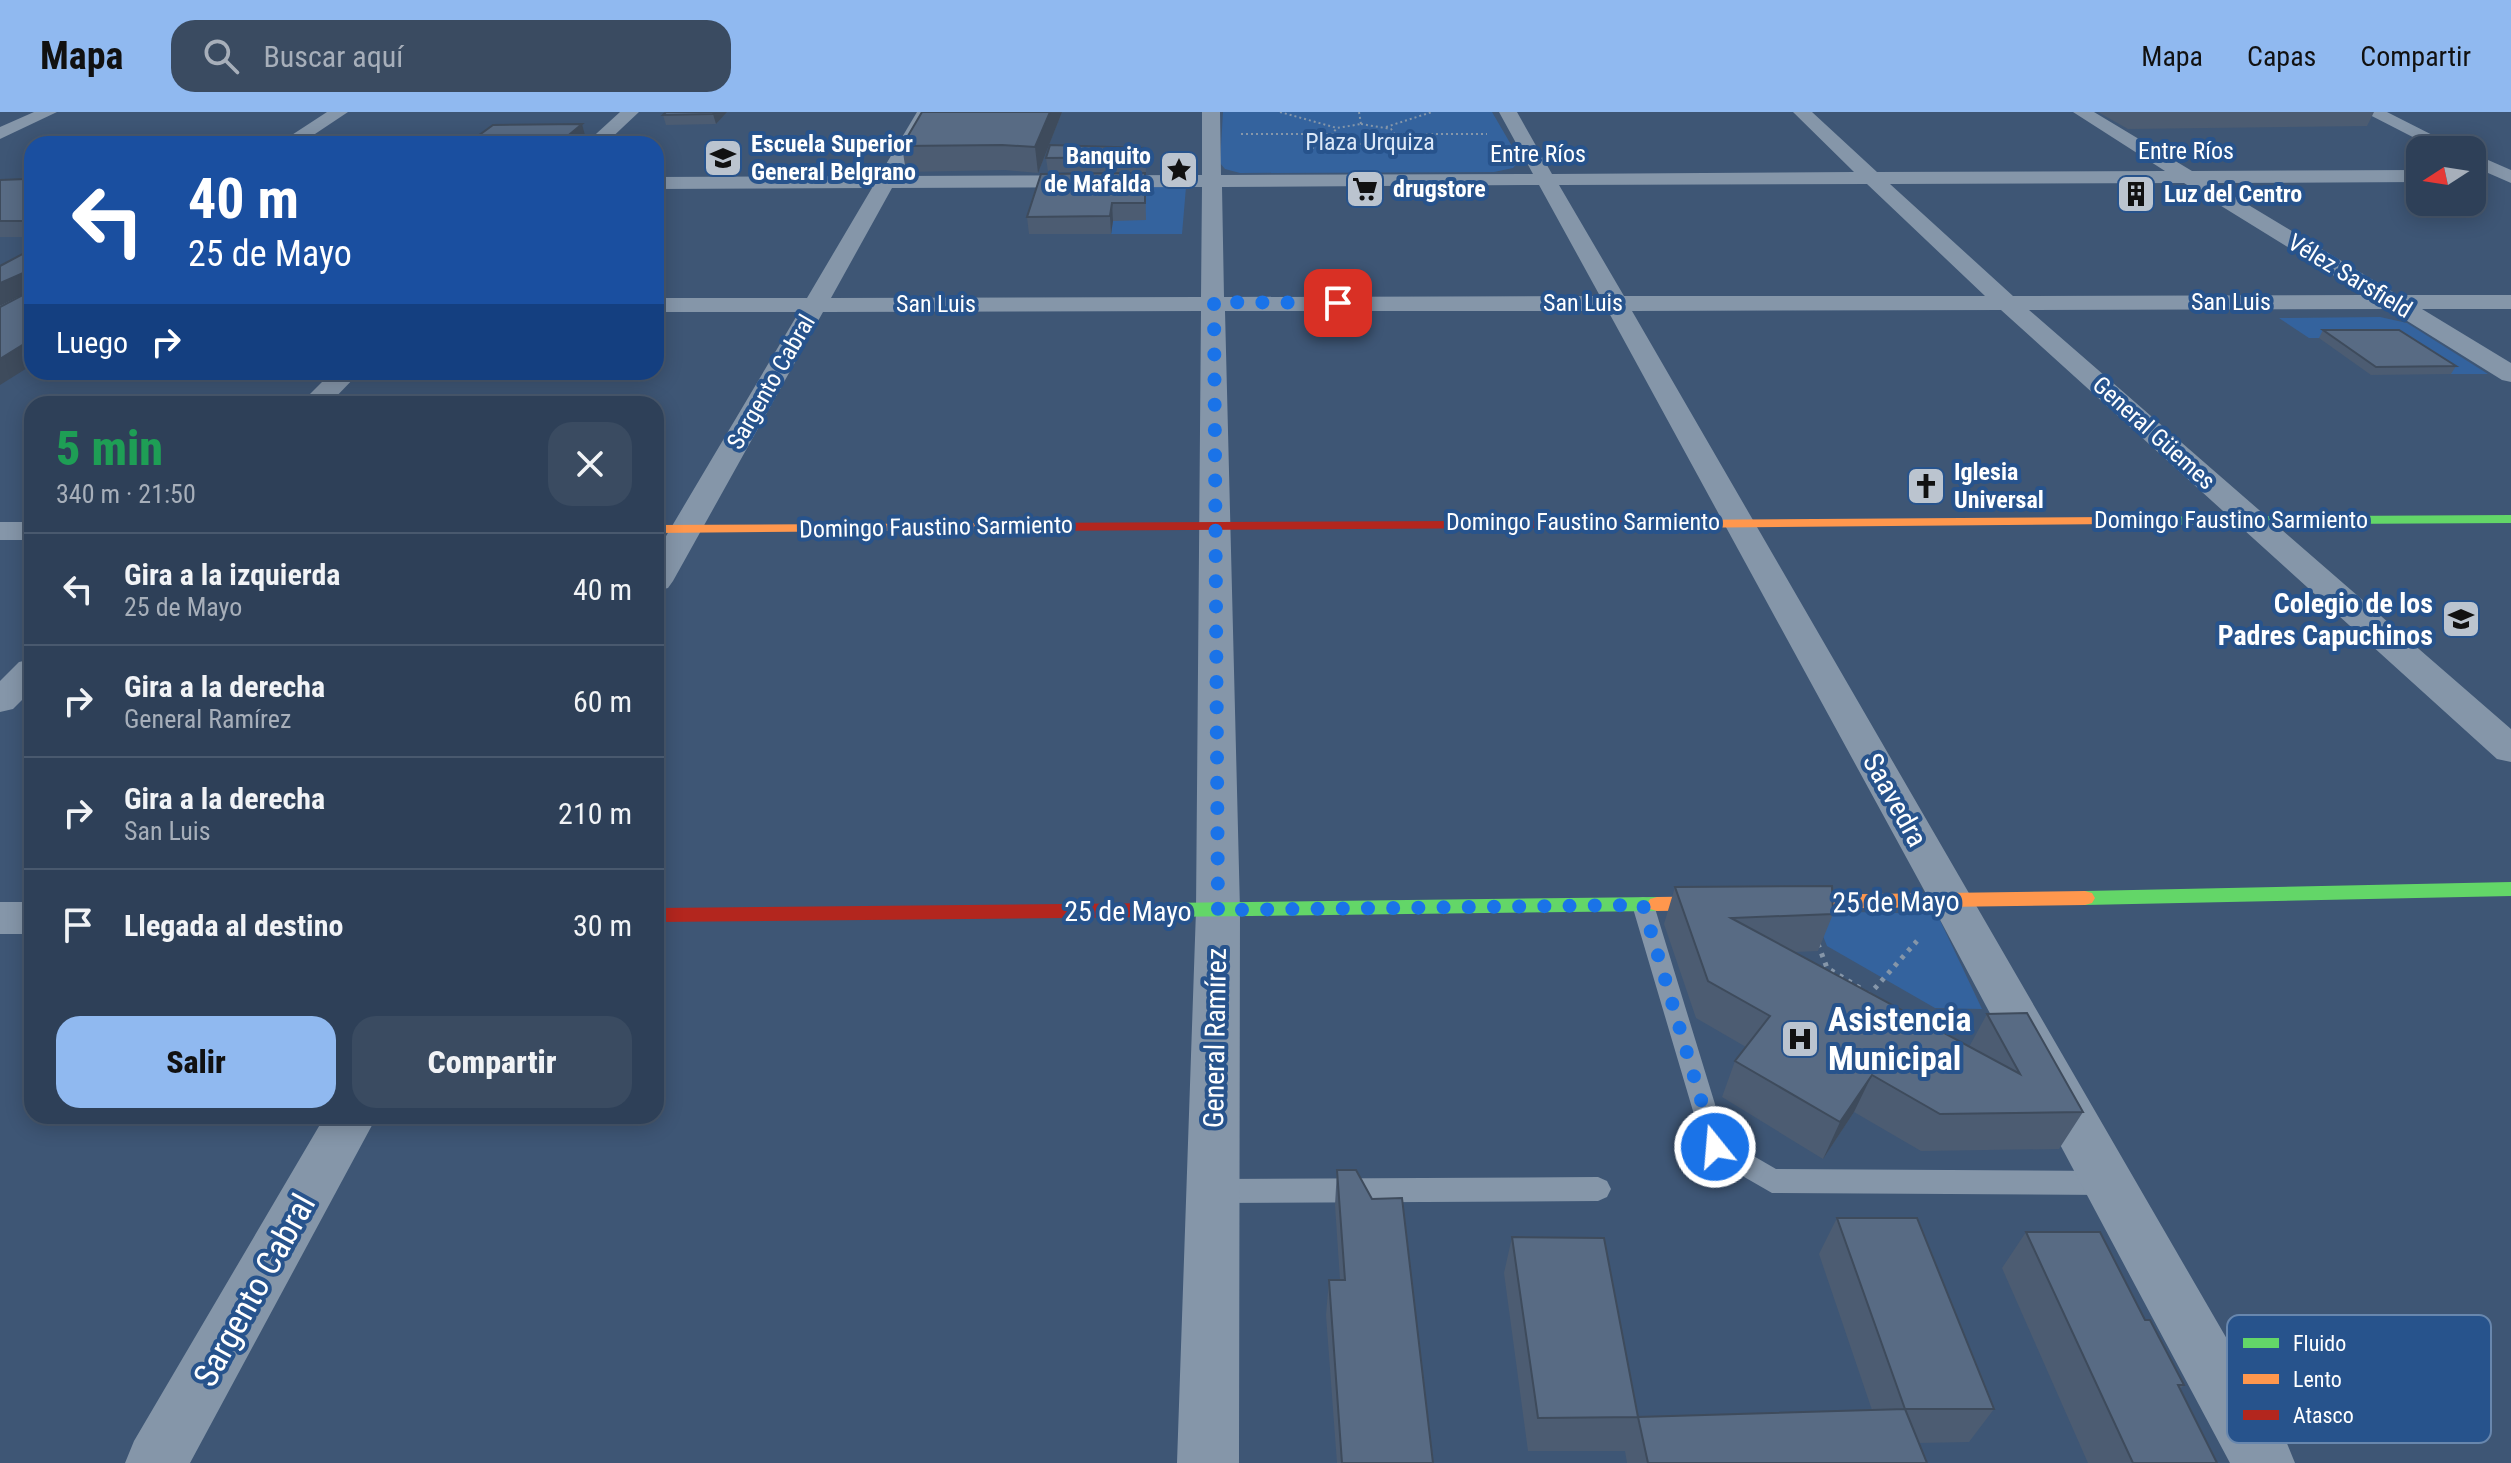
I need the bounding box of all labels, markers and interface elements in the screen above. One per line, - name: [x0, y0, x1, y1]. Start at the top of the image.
- search box: [171, 20, 731, 92]
- text: Mapa: [40, 34, 123, 78]
- icon: search: [199, 34, 243, 78]
- text: Buscar aquí: [263, 39, 403, 74]
- text: Mapa: [2141, 40, 2203, 73]
- text: Capas: [2247, 40, 2316, 73]
- text: Compartir: [2360, 40, 2471, 73]
- park label: Plaza Urquiza: [1305, 128, 1435, 156]
- place label: Escuela Superior General Belgrano: [751, 130, 916, 186]
- north arrow: [2406, 136, 2486, 216]
- map controls: [2406, 136, 2486, 216]
- school or university icon: Escuela Superior General Belgrano: [702, 137, 744, 179]
- street label: Entre Ríos: [2138, 137, 2234, 165]
- street label: Entre Ríos: [1490, 140, 1586, 168]
- place label: Banquito de Mafalda: [1044, 142, 1151, 198]
- place icon: Banquito de Mafalda: [1158, 149, 1200, 191]
- text: 40 m: [188, 166, 299, 232]
- icon: left: [56, 168, 160, 272]
- supermarket icon: drugstore: [1344, 168, 1386, 210]
- building icon: Luz del Centro: [2115, 173, 2157, 215]
- place label: drugstore: [1393, 175, 1486, 203]
- place label: Luz del Centro: [2164, 180, 2302, 208]
- street label: Vélez Sarsfield: [2283, 228, 2417, 324]
- text: 25 de Mayo: [188, 233, 352, 275]
- pin: [1304, 269, 1372, 337]
- icon: arrive: [1316, 281, 1360, 325]
- street label: San Luis: [2191, 288, 2271, 316]
- street label: San Luis: [1543, 289, 1623, 317]
- street label: San Luis: [896, 290, 976, 318]
- street label: Sargento Cabral: [721, 310, 821, 454]
- icon: right: [144, 320, 188, 364]
- text: Luego: [56, 325, 128, 360]
- street label: General Güemes: [2087, 371, 2221, 495]
- text: 5 min: [56, 420, 163, 477]
- button: close: [548, 422, 632, 506]
- place label: Iglesia Universal: [1954, 458, 2044, 514]
- church icon: Iglesia Universal: [1905, 465, 1947, 507]
- text: 340 m · 21:50: [56, 479, 196, 509]
- street label: Domingo Faustino Sarmiento: [2094, 506, 2368, 534]
- street label: Domingo Faustino Sarmiento: [1446, 508, 1720, 536]
- street label: Domingo Faustino Sarmiento: [799, 511, 1073, 543]
- text: Gira a la izquierda: [124, 557, 340, 592]
- icon: left: [56, 567, 100, 611]
- text: 40 m: [573, 572, 632, 607]
- place label: Colegio de los Padres Capuchinos: [2218, 587, 2433, 652]
- text: 25 de Mayo: [124, 592, 242, 622]
- school or university icon: Colegio de los Padres Capuchinos: [2440, 598, 2482, 640]
- text: Gira a la derecha: [124, 669, 325, 704]
- icon: right: [56, 679, 100, 723]
- text: 60 m: [573, 684, 632, 719]
- text: General Ramírez: [124, 704, 291, 734]
- street label: Saavedra: [1856, 748, 1934, 852]
- text: Gira a la derecha: [124, 781, 325, 816]
- icon: right: [56, 791, 100, 835]
- text: 210 m: [558, 796, 632, 831]
- text: San Luis: [124, 816, 211, 846]
- street label: 25 de Mayo: [1832, 884, 1960, 920]
- street label: 25 de Mayo: [1064, 895, 1192, 928]
- icon: arrive: [56, 903, 100, 947]
- text: Llegada al destino: [124, 908, 343, 943]
- text: 30 m: [573, 908, 632, 943]
- street label: General Ramírez: [1197, 948, 1233, 1128]
- place label: Asistencia Municipal: [1828, 999, 1971, 1078]
- button: Salir: [56, 1016, 336, 1108]
- button: Compartir: [352, 1016, 632, 1108]
- hospital icon: Asistencia Municipal: [1779, 1018, 1821, 1060]
- position arrow: [1673, 1105, 1757, 1189]
- street label: Sargento Cabral: [185, 1187, 323, 1393]
- legend: [2227, 1315, 2491, 1443]
- text: Fluido: [2293, 1331, 2346, 1356]
- text: Lento: [2293, 1367, 2342, 1392]
- text: Atasco: [2293, 1403, 2354, 1428]

